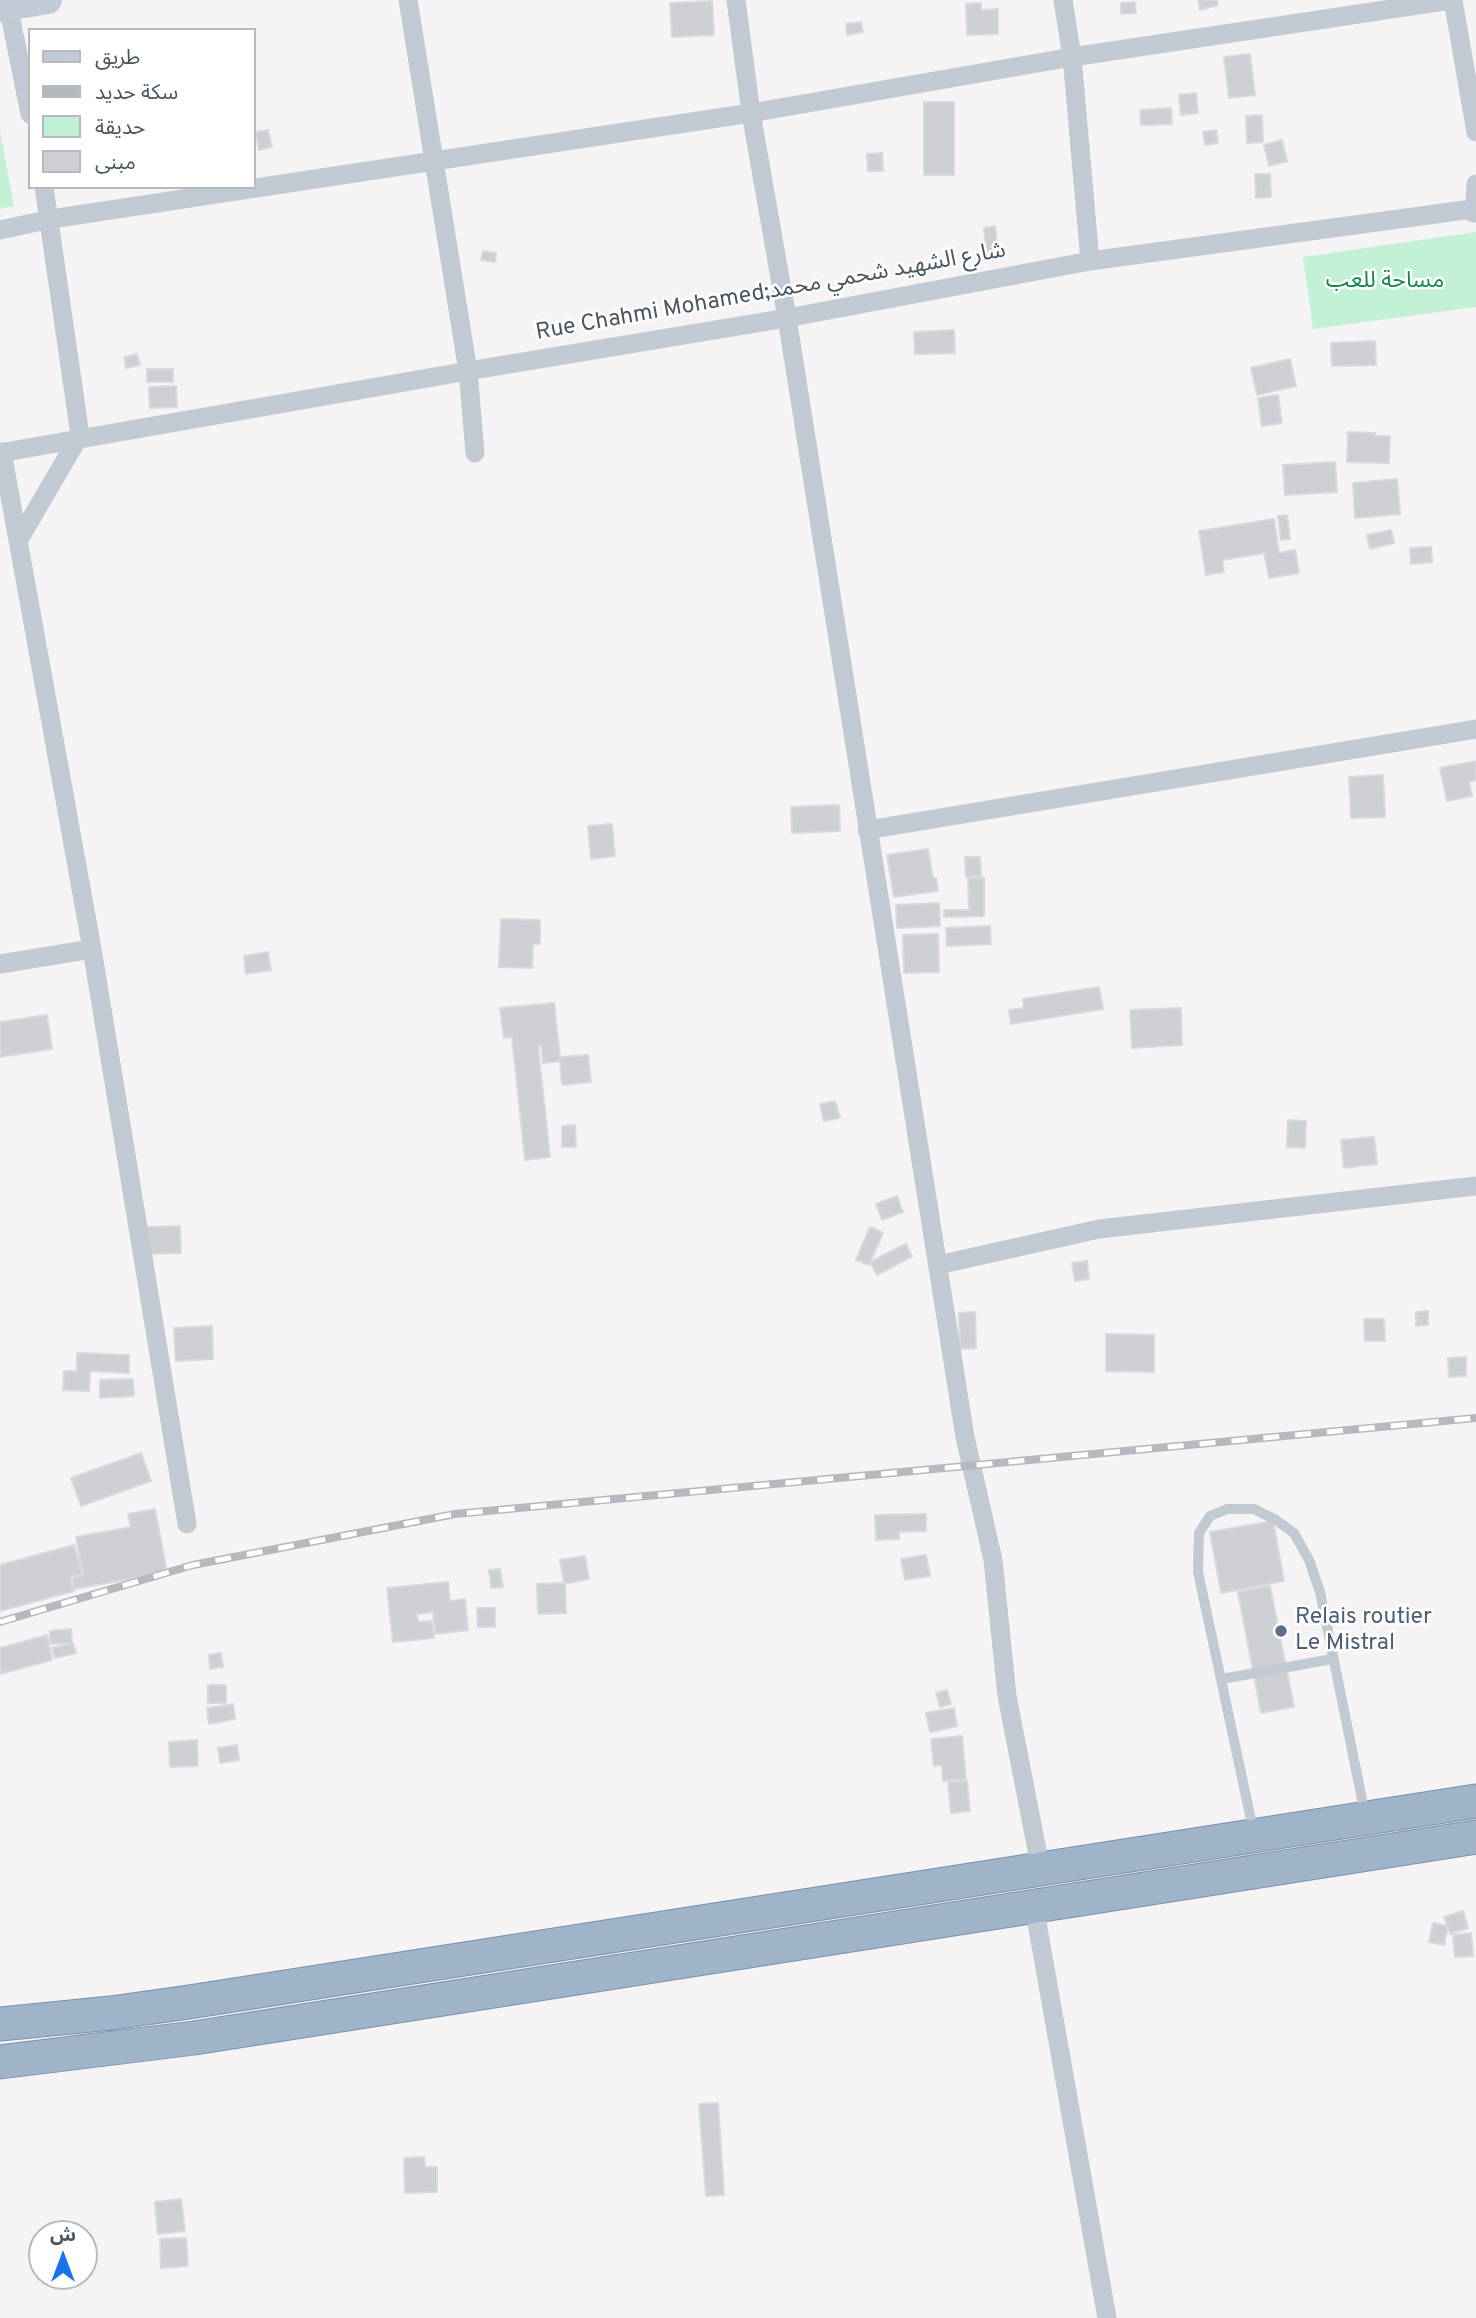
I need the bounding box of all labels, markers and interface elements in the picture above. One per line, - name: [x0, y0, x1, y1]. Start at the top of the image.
- legend: [28, 28, 256, 189]
- text: طريق: [95, 45, 140, 72]
- text: سكة حديد: [95, 80, 178, 107]
- text: حديقة: [95, 115, 145, 142]
- text: مبنى: [95, 150, 136, 177]
- street label: Rue Chahmi Mohamed;شارع الشهيد شحمي محمد: [534, 238, 1008, 348]
- park label: مساحة للعب: [1326, 268, 1444, 296]
- place label: Relais routier Le Mistral: [1295, 1604, 1432, 1658]
- marker: Relais routier Le Mistral: [1273, 1623, 1289, 1639]
- north arrow: [28, 2220, 98, 2290]
- text: ش: [50, 2224, 76, 2248]

